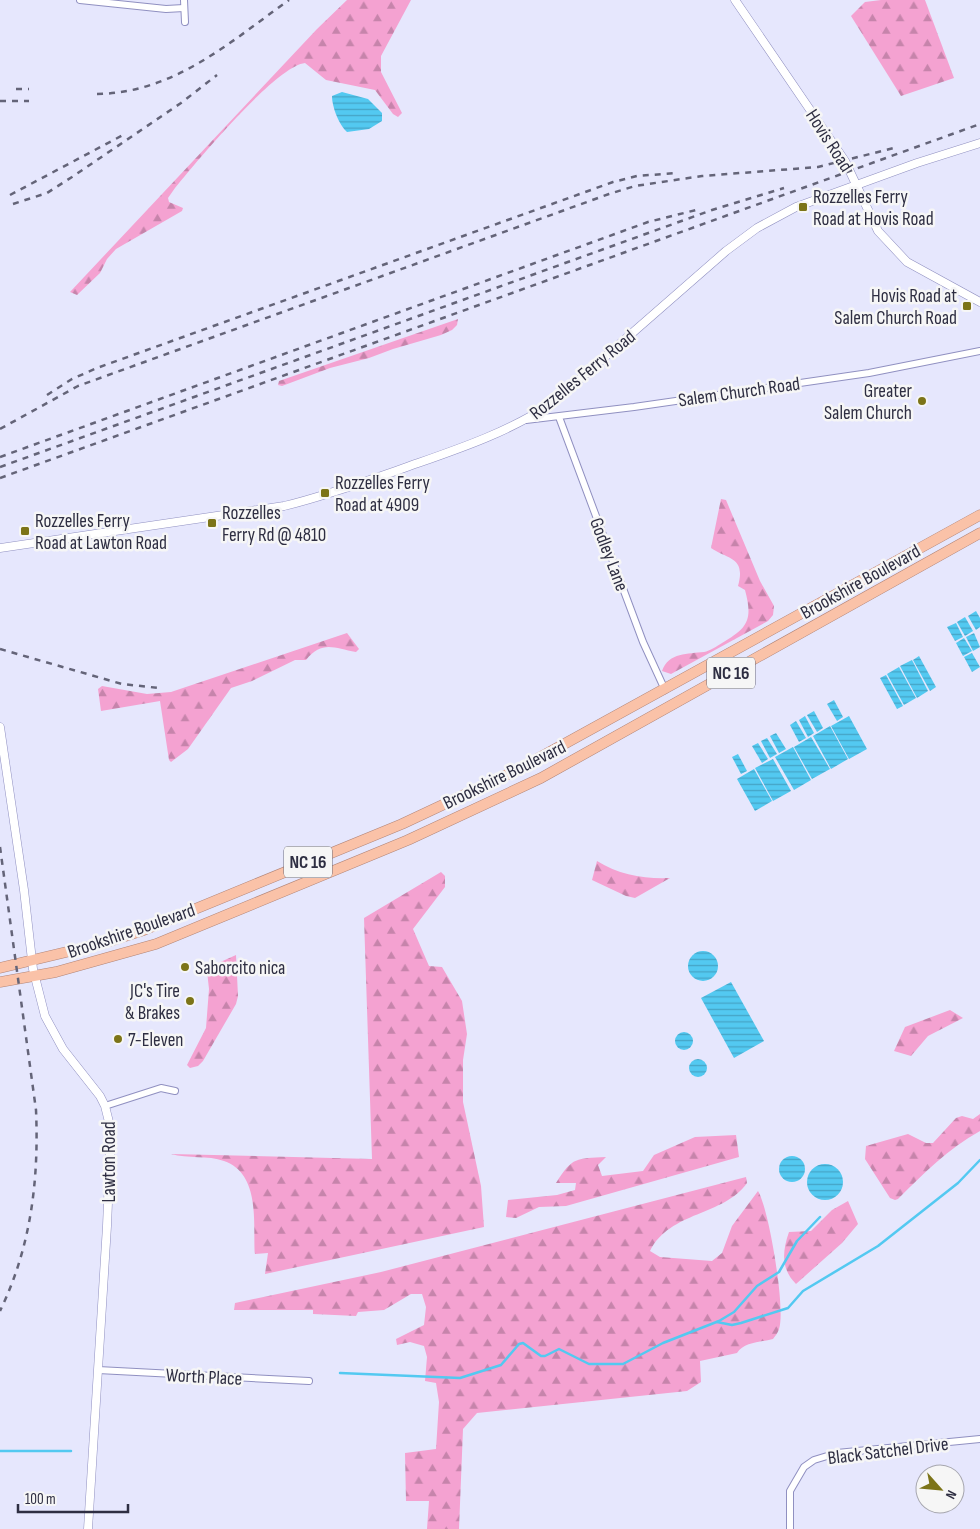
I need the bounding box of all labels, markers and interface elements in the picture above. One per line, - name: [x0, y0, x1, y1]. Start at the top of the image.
- street label: Hovis Road: [800, 105, 857, 176]
- place label: Rozzelles Ferry Road at Hovis Road: [813, 186, 934, 231]
- marker: Rozzelles Ferry Road at Hovis Road: [797, 201, 809, 213]
- place label: Hovis Road at Salem Church Road: [834, 285, 957, 330]
- marker: Hovis Road at Salem Church Road: [961, 300, 973, 312]
- street label: Rozzelles Ferry Road: [525, 325, 641, 425]
- street label: Salem Church Road: [677, 373, 802, 412]
- place label: Greater Salem Church: [824, 380, 913, 425]
- marker: Greater Salem Church: [916, 395, 928, 407]
- place label: Rozzelles Ferry Road at 4909: [335, 472, 430, 517]
- marker: Rozzelles Ferry Road at 4909: [319, 487, 331, 499]
- place label: Rozzelles Ferry Rd @ 4810: [222, 502, 326, 547]
- place label: Rozzelles Ferry Road at Lawton Road: [35, 510, 167, 555]
- street label: Godley Lane: [584, 515, 633, 595]
- marker: Rozzelles Ferry Rd @ 4810: [206, 517, 218, 529]
- marker: Rozzelles Ferry Road at Lawton Road: [19, 525, 31, 537]
- street label: Brookshire Boulevard: [797, 540, 925, 625]
- road number: NC 16: [707, 658, 755, 688]
- street label: Brookshire Boulevard: [440, 736, 570, 815]
- road number: NC 16: [284, 846, 332, 878]
- street label: Brookshire Boulevard: [65, 899, 198, 964]
- place label: Saborcito nica: [195, 957, 285, 980]
- marker: Saborcito nica: [179, 961, 191, 973]
- place label: JC's Tire & Brakes: [125, 980, 180, 1025]
- marker: JC's Tire & Brakes: [184, 995, 196, 1007]
- place label: 7-Eleven: [128, 1029, 183, 1052]
- marker: 7-Eleven: [112, 1033, 124, 1045]
- street label: Lawton Road: [98, 1121, 121, 1203]
- street label: Worth Place: [165, 1364, 243, 1391]
- street label: Black Satchel Drive: [827, 1433, 950, 1470]
- north arrow: [915, 1464, 965, 1514]
- scale bar: [18, 1482, 128, 1514]
- text: N: [942, 1487, 960, 1502]
- text: 100 m: [25, 1490, 56, 1509]

